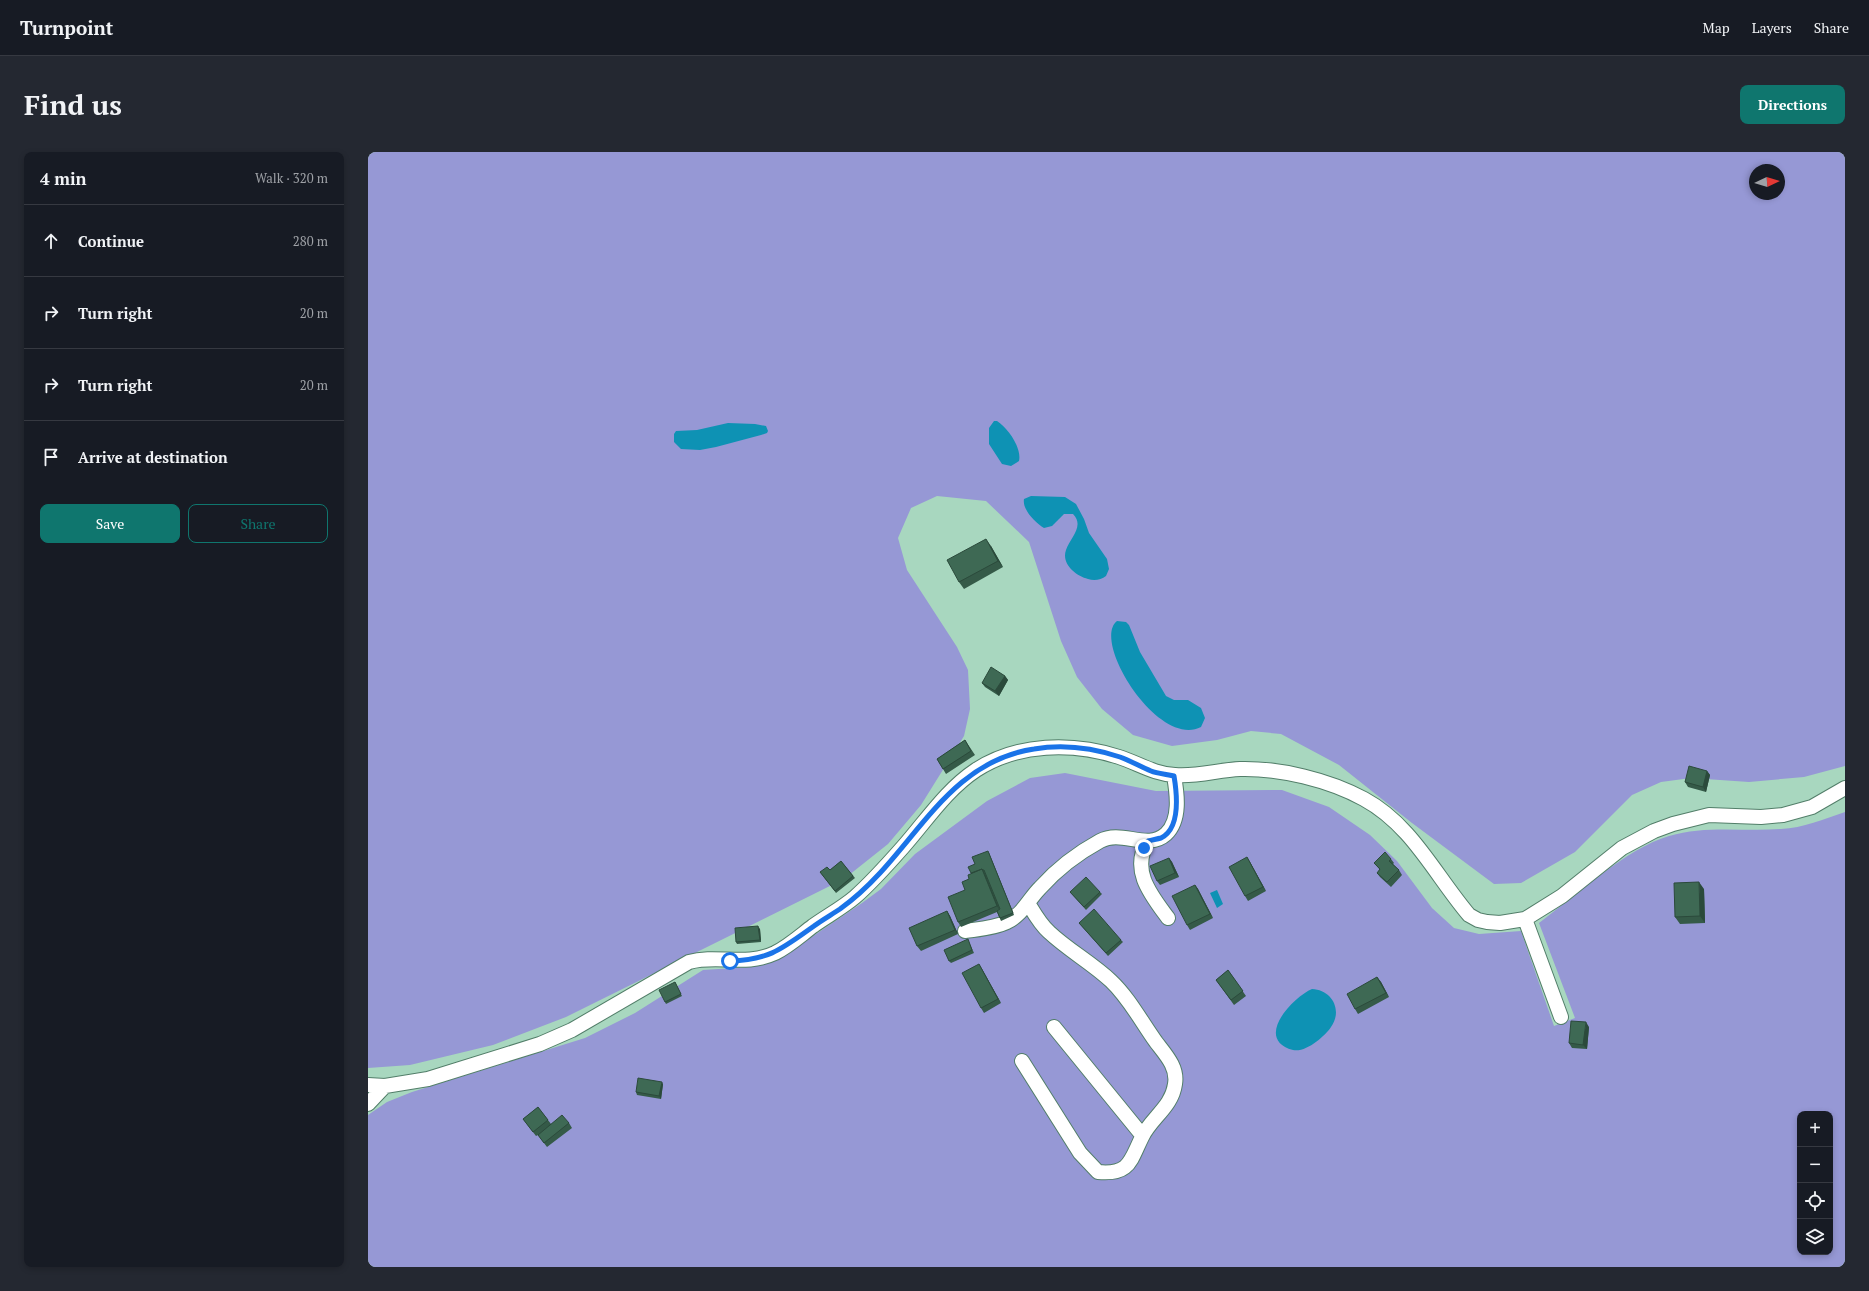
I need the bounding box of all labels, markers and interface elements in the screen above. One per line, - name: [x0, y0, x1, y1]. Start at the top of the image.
- text: Turnpoint: [20, 15, 113, 40]
- text: Map: [1703, 18, 1730, 37]
- text: Layers: [1752, 18, 1792, 37]
- text: Share: [1814, 18, 1849, 37]
- button: Directions: [1740, 85, 1845, 124]
- text: Find us: [24, 86, 122, 123]
- north arrow: [1749, 164, 1785, 200]
- text: 4 min: [40, 167, 87, 190]
- text: Walk · 320 m: [255, 169, 328, 187]
- icon: ahead: [40, 230, 62, 252]
- text: Continue: [78, 231, 144, 251]
- text: 280 m: [293, 232, 328, 250]
- icon: right: [40, 302, 62, 324]
- text: Turn right: [78, 303, 153, 323]
- text: 20 m: [300, 304, 328, 322]
- icon: right: [40, 374, 62, 396]
- text: Turn right: [78, 375, 153, 395]
- text: 20 m: [300, 376, 328, 394]
- icon: arrive: [40, 446, 62, 468]
- text: Arrive at destination: [78, 447, 228, 467]
- button: Save: [40, 504, 180, 543]
- button: Share: [188, 504, 328, 543]
- route end: [1135, 839, 1153, 857]
- route start: [721, 952, 739, 970]
- map controls: [1797, 1111, 1833, 1255]
- button: +: [1797, 1111, 1833, 1147]
- button: −: [1797, 1147, 1833, 1183]
- button: locate: [1797, 1183, 1833, 1219]
- button: layers: [1797, 1219, 1833, 1255]

